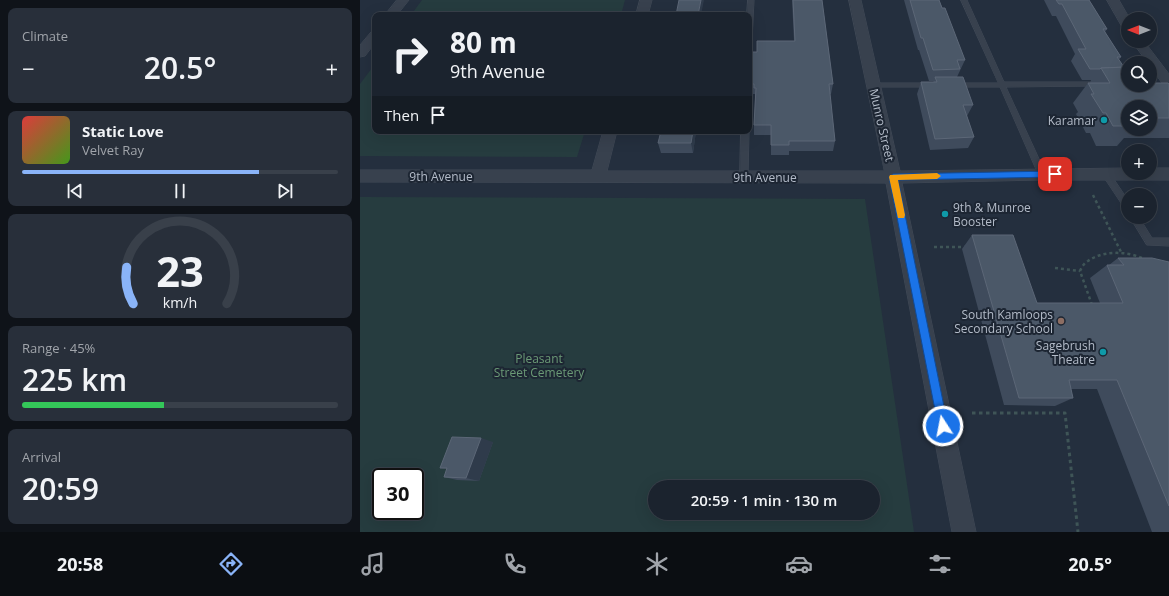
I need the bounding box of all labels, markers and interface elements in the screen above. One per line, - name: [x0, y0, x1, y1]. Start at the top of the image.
- north arrow: [1121, 12, 1157, 48]
- map controls: [1121, 12, 1157, 224]
- text: 80 m: [450, 23, 517, 61]
- text: Climate: [22, 27, 68, 45]
- icon: right: [384, 28, 436, 80]
- text: 20.5°: [144, 47, 216, 88]
- text: −: [22, 53, 35, 83]
- text: +: [325, 53, 338, 83]
- button: search: [1121, 56, 1157, 92]
- text: 9th Avenue: [450, 59, 545, 83]
- street label: Munro Street: [865, 87, 899, 163]
- button: layers: [1121, 100, 1157, 136]
- icon: arrive: [427, 104, 449, 126]
- text: Then: [384, 105, 419, 125]
- place label: Karamar: [1048, 112, 1096, 129]
- marker: Karamar: [1099, 115, 1109, 125]
- text: Static Love: [82, 121, 164, 141]
- text: Velvet Ray: [82, 141, 144, 159]
- button: +: [1121, 144, 1157, 180]
- pin: [1038, 157, 1072, 191]
- icon: arrive: [1044, 163, 1066, 185]
- street label: 9th Avenue: [409, 168, 473, 185]
- street label: 9th Avenue: [733, 169, 797, 186]
- icon: previous: [64, 180, 86, 202]
- icon: pause: [169, 180, 191, 202]
- icon: next: [274, 180, 296, 202]
- button: −: [1121, 188, 1157, 224]
- place label: 9th & Munroe Booster: [953, 199, 1031, 230]
- marker: 9th & Munroe Booster: [940, 209, 950, 219]
- text: 23: [156, 243, 204, 299]
- text: km/h: [163, 293, 197, 312]
- place label: South Kamloops Secondary School: [954, 306, 1053, 337]
- marker: South Kamloops Secondary School: [1056, 316, 1066, 326]
- place label: Sagebrush Theatre: [1036, 337, 1095, 368]
- text: Range · 45%: [22, 339, 95, 357]
- marker: Sagebrush Theatre: [1098, 347, 1108, 357]
- park label: Pleasant Street Cemetery: [494, 350, 585, 381]
- text: 225 km: [22, 359, 127, 400]
- position arrow: [922, 405, 964, 447]
- text: Arrival: [22, 448, 61, 466]
- text: 20:59: [22, 468, 99, 509]
- speed limit sign: 30: [372, 468, 424, 520]
- text: 20:59 · 1 min · 130 m: [691, 490, 837, 510]
- icon: directions: [217, 550, 245, 578]
- icon: music: [359, 550, 387, 578]
- icon: phone: [501, 550, 529, 578]
- icon: climate: [643, 550, 671, 578]
- icon: car: [785, 550, 813, 578]
- icon: filters: [926, 550, 954, 578]
- text: 20:58: [57, 552, 103, 576]
- text: 20.5°: [1068, 552, 1112, 576]

